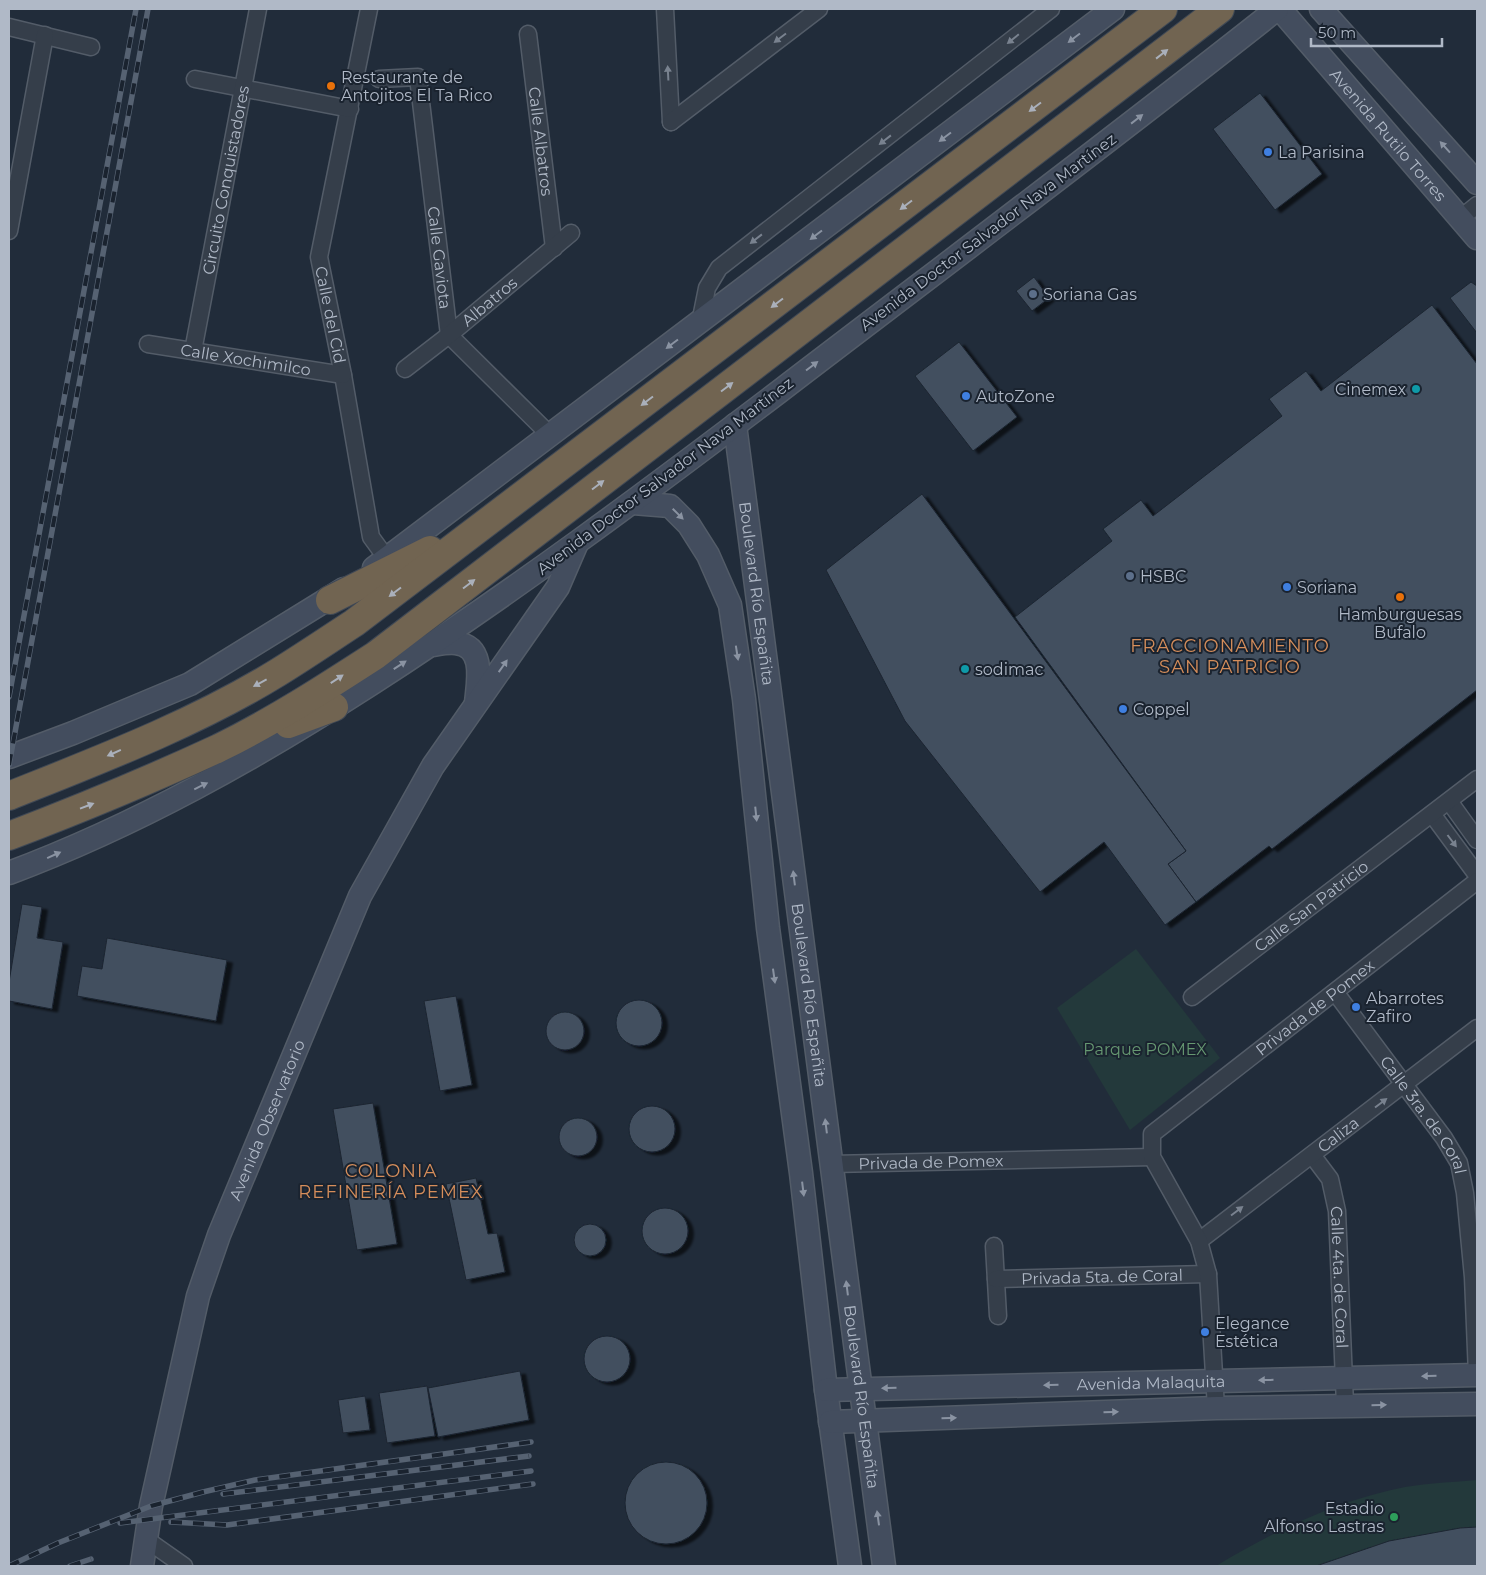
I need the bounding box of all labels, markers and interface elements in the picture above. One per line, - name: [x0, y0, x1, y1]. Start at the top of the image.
- scale bar: [1311, 15, 1442, 47]
- text: 50 m: [1318, 23, 1356, 42]
- one-way arrow: [774, 33, 787, 44]
- one-way arrow: [1068, 33, 1081, 44]
- one-way arrow: [1006, 34, 1019, 45]
- one-way arrow: [1155, 48, 1168, 59]
- one-way arrow: [664, 65, 672, 81]
- street label: Avenida Rutilo Torres: [1326, 65, 1451, 205]
- place label: Restaurante de Antojitos El Ta Rico: [341, 68, 493, 105]
- marker: Restaurante de Antojitos El Ta Rico: [325, 80, 337, 92]
- street label: Circuito Conquistadores: [198, 84, 253, 276]
- street label: Calle Albatros: [525, 86, 557, 197]
- one-way arrow: [1029, 101, 1042, 112]
- one-way arrow: [1130, 114, 1143, 125]
- street label: Avenida Doctor Salvador Nava Martínez: [856, 129, 1120, 335]
- one-way arrow: [939, 131, 952, 142]
- one-way arrow: [879, 134, 892, 145]
- one-way arrow: [1439, 142, 1451, 154]
- place label: La Parisina: [1278, 143, 1365, 162]
- marker: La Parisina: [1262, 146, 1274, 158]
- one-way arrow: [899, 200, 913, 210]
- street label: Calle Gaviota: [424, 205, 455, 310]
- one-way arrow: [809, 230, 823, 240]
- one-way arrow: [749, 234, 763, 244]
- street label: Calle del Cid: [312, 265, 350, 365]
- street label: Albatros: [458, 273, 521, 330]
- place label: Soriana Gas: [1043, 285, 1137, 304]
- marker: Soriana Gas: [1027, 288, 1039, 300]
- one-way arrow: [770, 298, 784, 308]
- one-way arrow: [666, 338, 679, 349]
- street label: Calle Xochimilco: [179, 340, 312, 379]
- one-way arrow: [805, 360, 818, 371]
- street label: Avenida Doctor Salvador Nava Martínez: [533, 373, 797, 579]
- place label: Cinemex: [1335, 380, 1406, 399]
- one-way arrow: [720, 381, 733, 392]
- marker: Cinemex: [1410, 383, 1422, 395]
- place label: AutoZone: [976, 387, 1055, 406]
- marker: AutoZone: [960, 390, 972, 402]
- one-way arrow: [641, 396, 654, 407]
- one-way arrow: [591, 480, 604, 491]
- street label: Boulevard Río Españita: [736, 500, 778, 687]
- one-way arrow: [672, 508, 684, 520]
- place label: HSBC: [1140, 567, 1186, 586]
- marker: HSBC: [1124, 570, 1136, 582]
- place label: Soriana: [1297, 578, 1357, 597]
- one-way arrow: [462, 579, 476, 589]
- marker: Soriana: [1281, 581, 1293, 593]
- one-way arrow: [389, 587, 402, 598]
- marker: Hamburguesas Bufalo: [1394, 591, 1406, 603]
- place label: Hamburguesas Bufalo: [1338, 605, 1462, 642]
- district label: FRACCIONAMIENTO SAN PATRICIO: [1130, 635, 1330, 678]
- one-way arrow: [733, 645, 741, 661]
- one-way arrow: [498, 659, 508, 673]
- place label: sodimac: [975, 660, 1043, 679]
- one-way arrow: [393, 661, 406, 670]
- marker: sodimac: [959, 663, 971, 675]
- one-way arrow: [331, 675, 344, 684]
- one-way arrow: [253, 678, 267, 687]
- place label: Coppel: [1133, 700, 1190, 719]
- marker: Coppel: [1117, 703, 1129, 715]
- one-way arrow: [107, 749, 121, 757]
- one-way arrow: [194, 781, 208, 789]
- one-way arrow: [80, 802, 95, 810]
- one-way arrow: [752, 807, 760, 823]
- one-way arrow: [1447, 834, 1457, 848]
- one-way arrow: [47, 851, 61, 859]
- street label: Calle San Patricio: [1250, 856, 1372, 956]
- one-way arrow: [790, 870, 798, 886]
- street label: Boulevard Río Españita: [788, 902, 831, 1088]
- street label: Privada de Pomex: [1252, 955, 1378, 1059]
- one-way arrow: [770, 968, 778, 984]
- place label: Abarrotes Zafiro: [1366, 989, 1444, 1026]
- marker: Abarrotes Zafiro: [1350, 1001, 1362, 1013]
- street label: Avenida Observatorio: [225, 1037, 309, 1203]
- park label: Parque POMEX: [1083, 1040, 1207, 1059]
- street label: Calle 3ra. de Coral: [1376, 1052, 1470, 1175]
- one-way arrow: [1374, 1097, 1387, 1108]
- street label: Caliza: [1314, 1113, 1362, 1156]
- one-way arrow: [822, 1118, 830, 1134]
- street label: Privada de Pomex: [858, 1151, 1004, 1173]
- district label: COLONIA REFINERÍA PEMEX: [298, 1160, 484, 1203]
- one-way arrow: [799, 1181, 807, 1197]
- one-way arrow: [1230, 1206, 1244, 1216]
- street label: Calle 4ta. de Coral: [1327, 1206, 1352, 1349]
- street label: Privada 5ta. de Coral: [1021, 1265, 1183, 1288]
- one-way arrow: [843, 1279, 851, 1295]
- street label: Boulevard Río Españita: [840, 1304, 883, 1490]
- place label: Elegance Estética: [1215, 1314, 1289, 1351]
- marker: Elegance Estética: [1199, 1326, 1211, 1338]
- street label: Avenida Malaquita: [1076, 1371, 1225, 1394]
- one-way arrow: [1420, 1373, 1436, 1381]
- one-way arrow: [1258, 1376, 1274, 1384]
- one-way arrow: [1043, 1381, 1059, 1389]
- one-way arrow: [880, 1385, 896, 1393]
- one-way arrow: [1371, 1401, 1387, 1409]
- one-way arrow: [1104, 1408, 1120, 1416]
- one-way arrow: [941, 1414, 957, 1422]
- place label: Estadio Alfonso Lastras: [1264, 1499, 1384, 1536]
- one-way arrow: [873, 1510, 881, 1526]
- marker: Estadio Alfonso Lastras: [1388, 1511, 1400, 1523]

